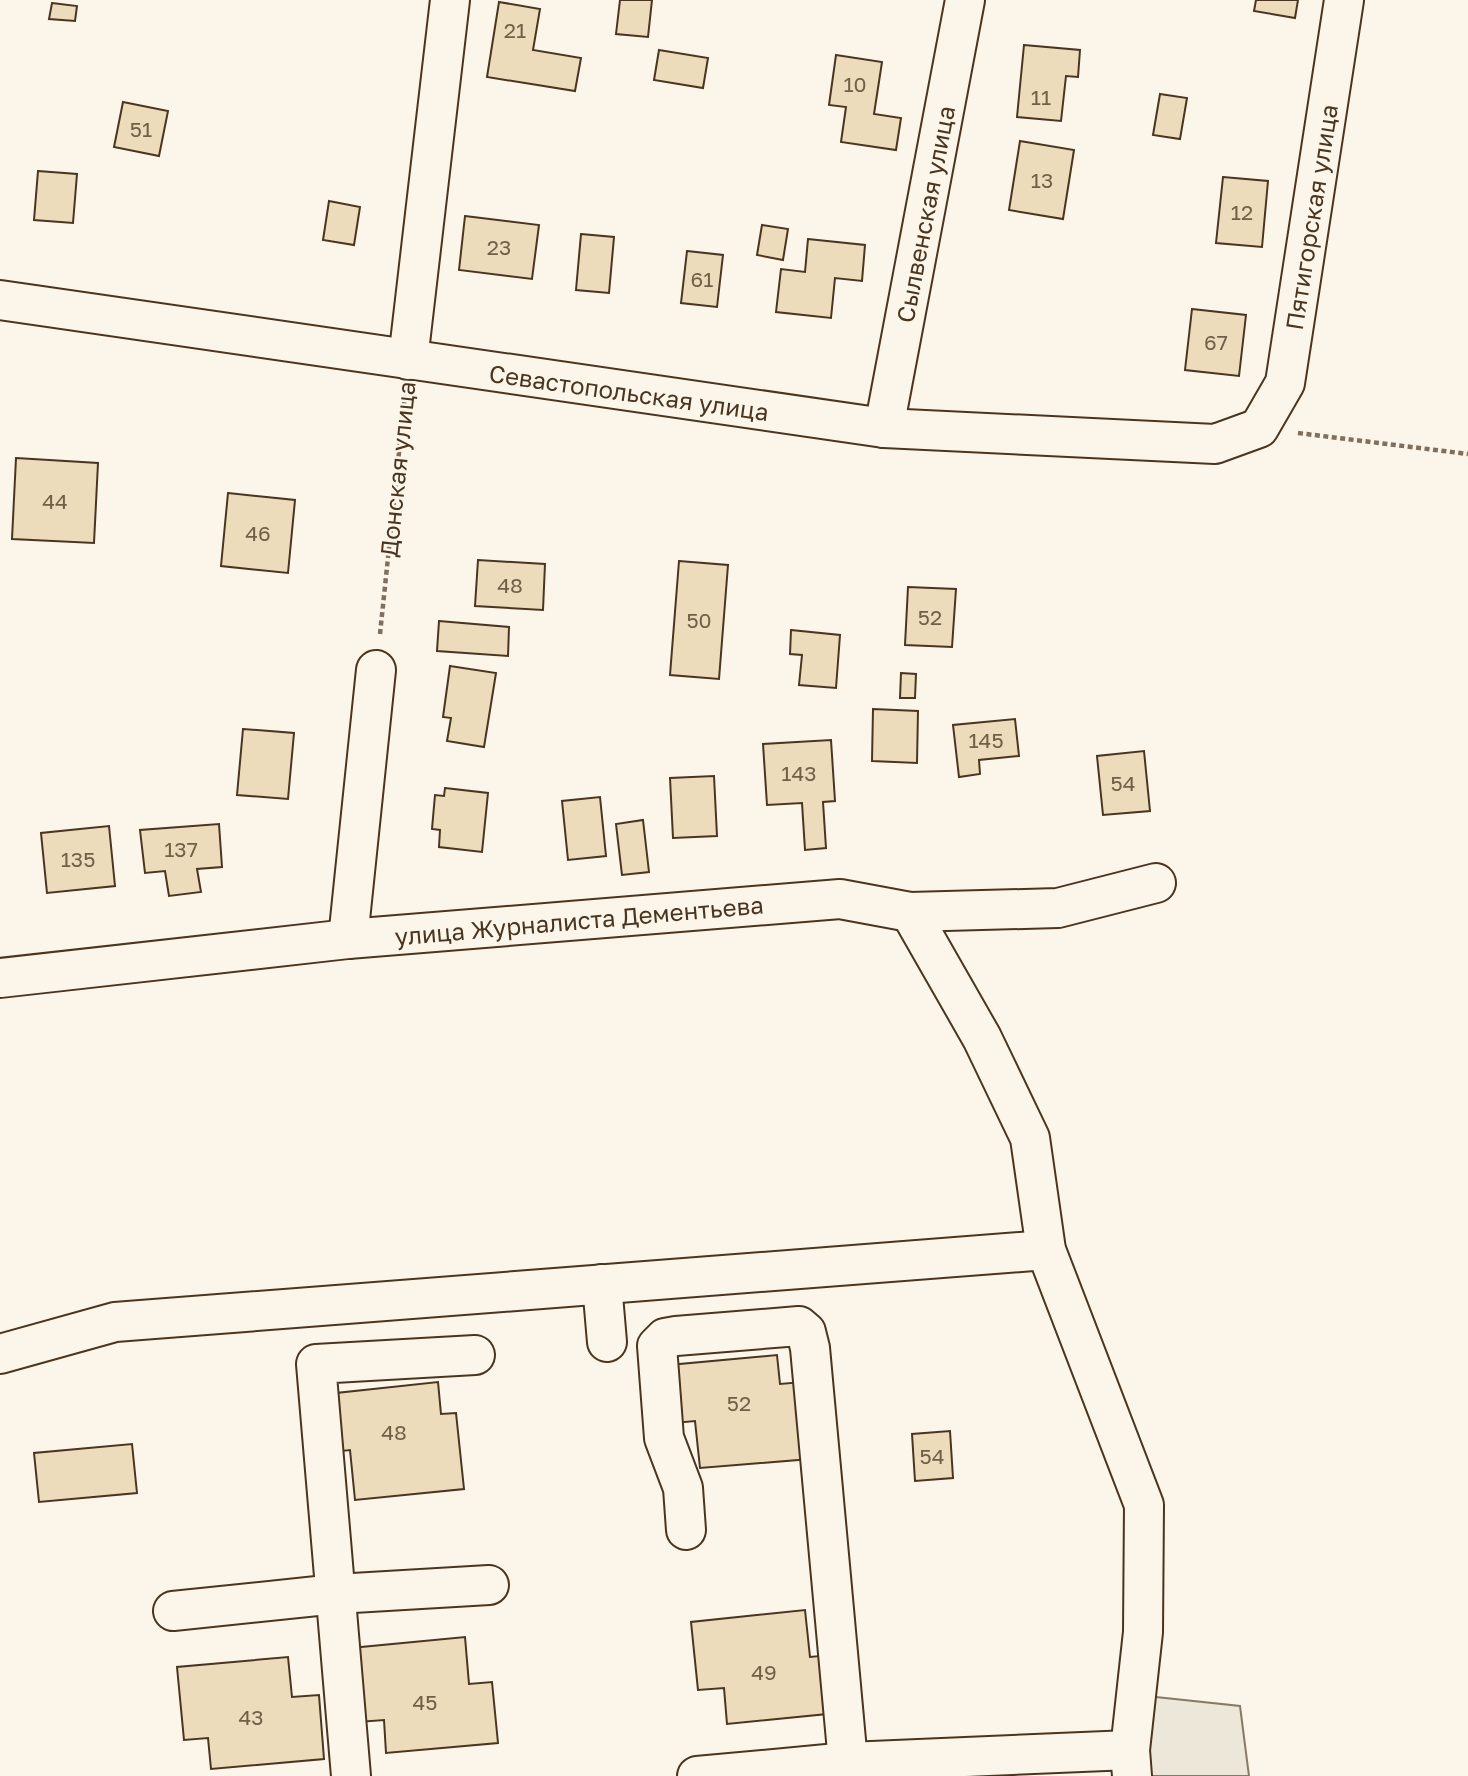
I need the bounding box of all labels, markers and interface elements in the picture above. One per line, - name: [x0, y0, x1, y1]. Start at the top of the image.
- house number: 21: [504, 17, 526, 43]
- house number: 10: [843, 71, 867, 97]
- house number: 11: [1031, 84, 1051, 110]
- street label: Пятигорская улица: [1279, 102, 1343, 332]
- street label: Сылвенская улица: [890, 103, 960, 325]
- house number: 51: [130, 116, 152, 142]
- house number: 13: [1031, 167, 1053, 193]
- house number: 12: [1231, 199, 1253, 225]
- house number: 23: [487, 234, 511, 260]
- house number: 61: [691, 266, 713, 292]
- house number: 67: [1204, 329, 1228, 355]
- street label: Севастопольская улица: [487, 358, 771, 426]
- street label: Донская улица: [373, 380, 421, 558]
- house number: 44: [42, 488, 68, 514]
- house number: 46: [245, 520, 271, 546]
- house number: 48: [497, 572, 523, 598]
- house number: 52: [918, 604, 942, 630]
- house number: 50: [686, 607, 712, 633]
- house number: 145: [968, 727, 1004, 753]
- house number: 143: [781, 760, 817, 786]
- house number: 54: [1111, 770, 1136, 796]
- house number: 137: [164, 836, 198, 862]
- house number: 135: [61, 846, 95, 872]
- street label: улица Журналиста Дементьева: [393, 889, 765, 951]
- house number: 52: [727, 1390, 751, 1416]
- house number: 48: [381, 1419, 407, 1445]
- house number: 54: [920, 1443, 945, 1469]
- house number: 49: [751, 1659, 777, 1685]
- house number: 45: [413, 1689, 438, 1715]
- house number: 43: [238, 1704, 264, 1730]

